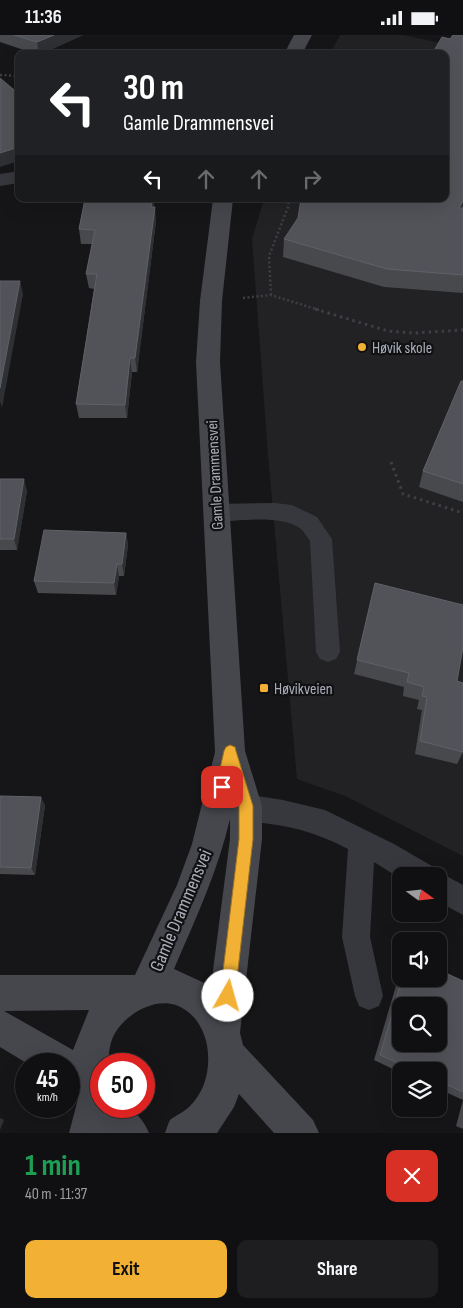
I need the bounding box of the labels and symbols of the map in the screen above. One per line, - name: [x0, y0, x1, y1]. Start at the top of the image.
- place label: Høvik skole: [372, 339, 432, 358]
- marker: Høvik skole: [356, 341, 368, 353]
- street label: Gamle Drammensvei: [203, 420, 228, 530]
- place label: Høvikveien: [274, 680, 333, 699]
- marker: Høvikveien: [258, 682, 270, 694]
- pin: [201, 766, 243, 808]
- street label: Gamle Drammensvei: [145, 846, 217, 975]
- north arrow: [392, 867, 448, 923]
- position arrow: [201, 969, 253, 1021]
- speed limit sign: 50: [90, 1053, 155, 1118]

